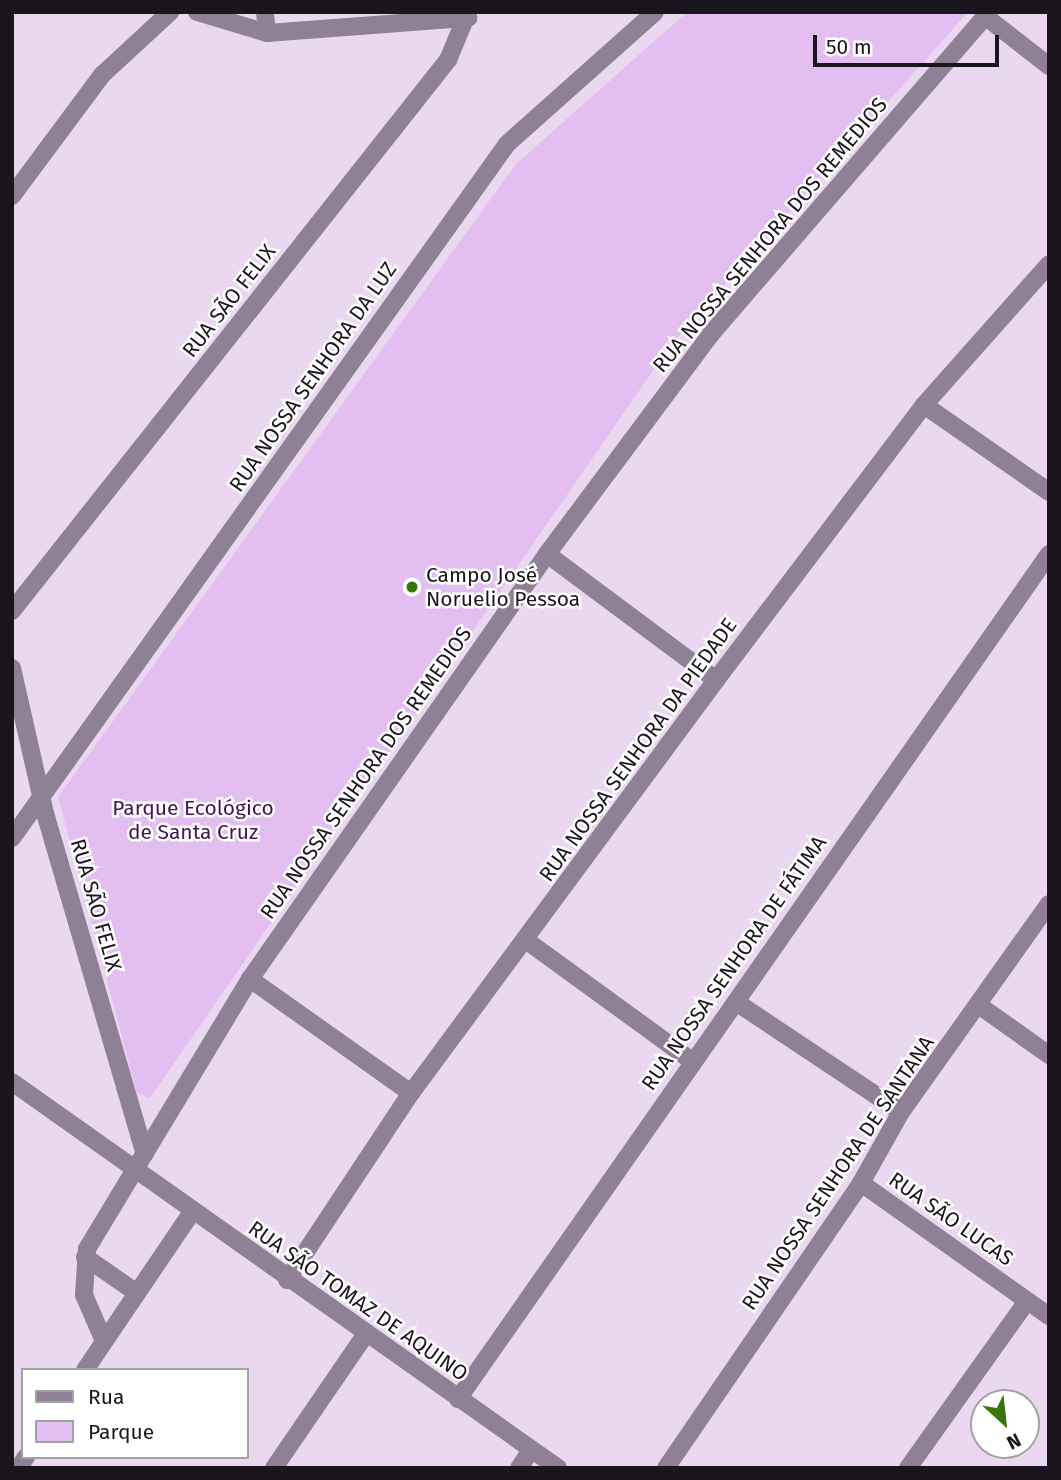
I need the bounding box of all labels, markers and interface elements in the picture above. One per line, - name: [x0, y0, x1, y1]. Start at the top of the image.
- scale bar: [816, 21, 1002, 65]
- text: 50 m: [826, 34, 872, 60]
- street label: RUA NOSSA SENHORA DOS REMEDIOS: [647, 92, 893, 378]
- street label: RUA SÃO FELIX: [177, 239, 281, 363]
- street label: RUA NOSSA SENHORA DA LUZ: [224, 257, 402, 497]
- place label: Campo José Noruelio Pessoa: [426, 562, 580, 612]
- marker: Campo José Noruelio Pessoa: [404, 579, 420, 595]
- street label: RUA NOSSA SENHORA DA PIEDADE: [534, 613, 742, 887]
- street label: RUA NOSSA SENHORA DOS REMEDIOS: [255, 622, 477, 924]
- park label: Parque Ecológico de Santa Cruz: [112, 795, 274, 845]
- street label: RUA NOSSA SENHORA DE FÁTIMA: [636, 831, 832, 1095]
- street label: RUA SÃO FELIX: [65, 836, 127, 974]
- street label: RUA NOSSA SENHORA DE SANTANA: [737, 1031, 939, 1315]
- street label: RUA SÃO LUCAS: [884, 1167, 1018, 1271]
- street label: RUA SÃO TOMAZ DE AQUINO: [243, 1215, 473, 1387]
- legend: [21, 1368, 248, 1459]
- text: Rua: [88, 1384, 124, 1410]
- north arrow: [970, 1389, 1040, 1459]
- text: Parque: [88, 1419, 154, 1445]
- text: N: [1003, 1428, 1025, 1454]

